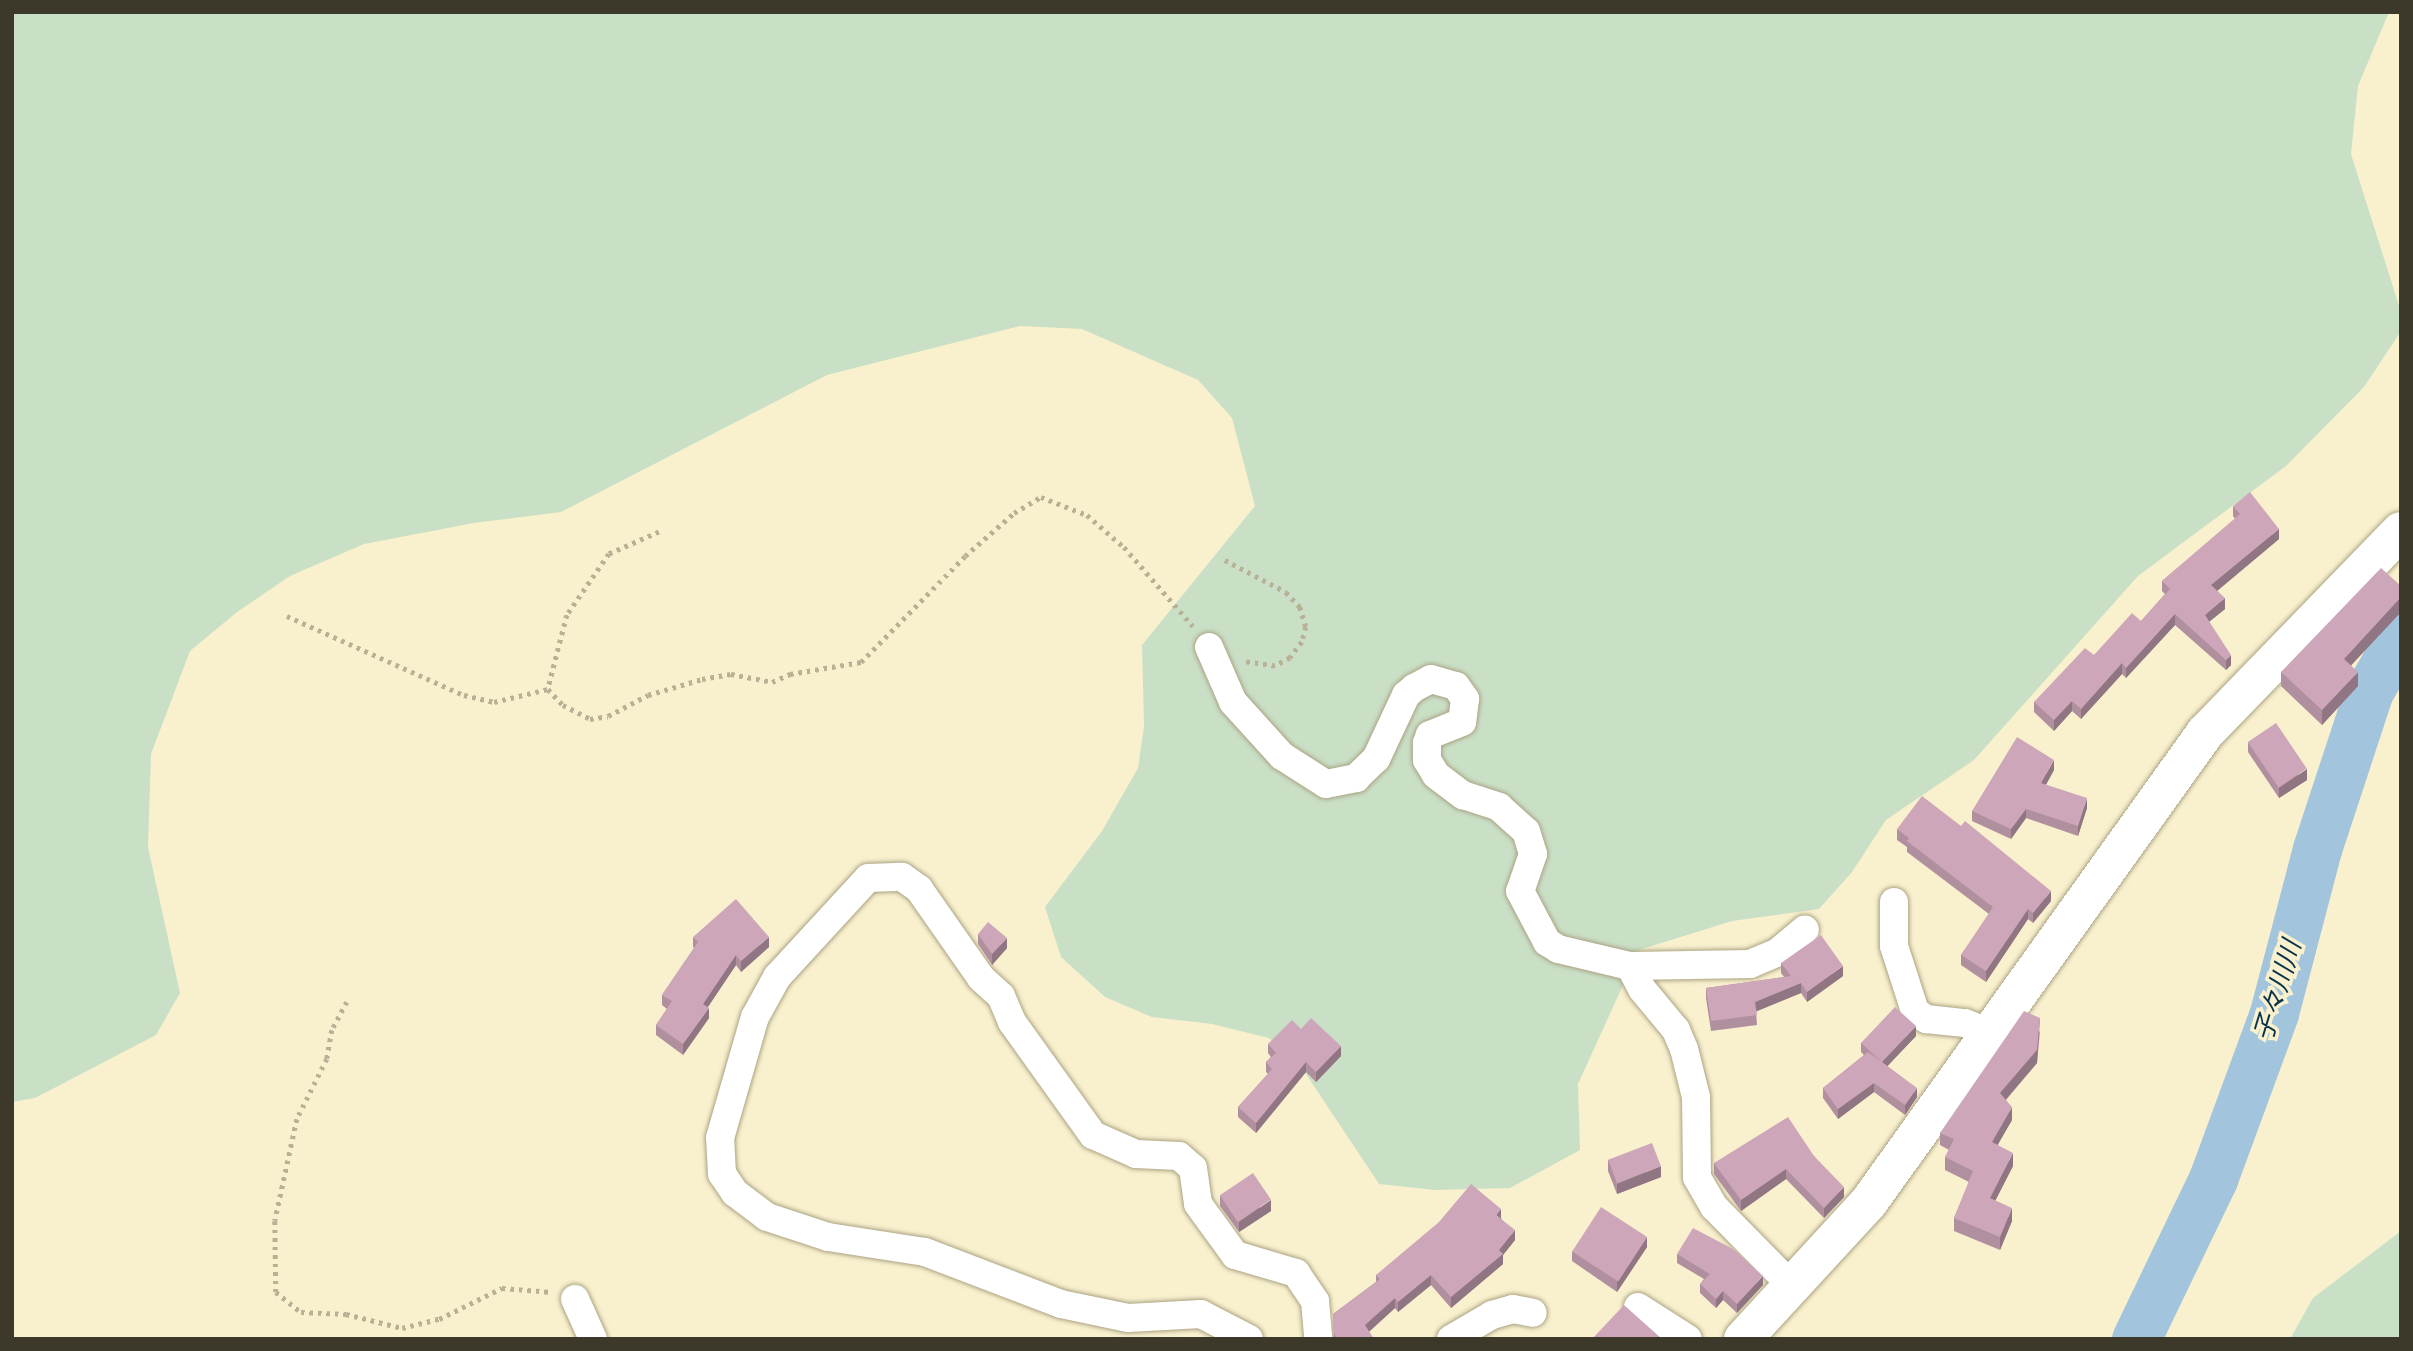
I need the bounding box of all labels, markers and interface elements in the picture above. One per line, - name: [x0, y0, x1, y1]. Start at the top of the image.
- water label: 子々川川: [2248, 937, 2308, 1045]

